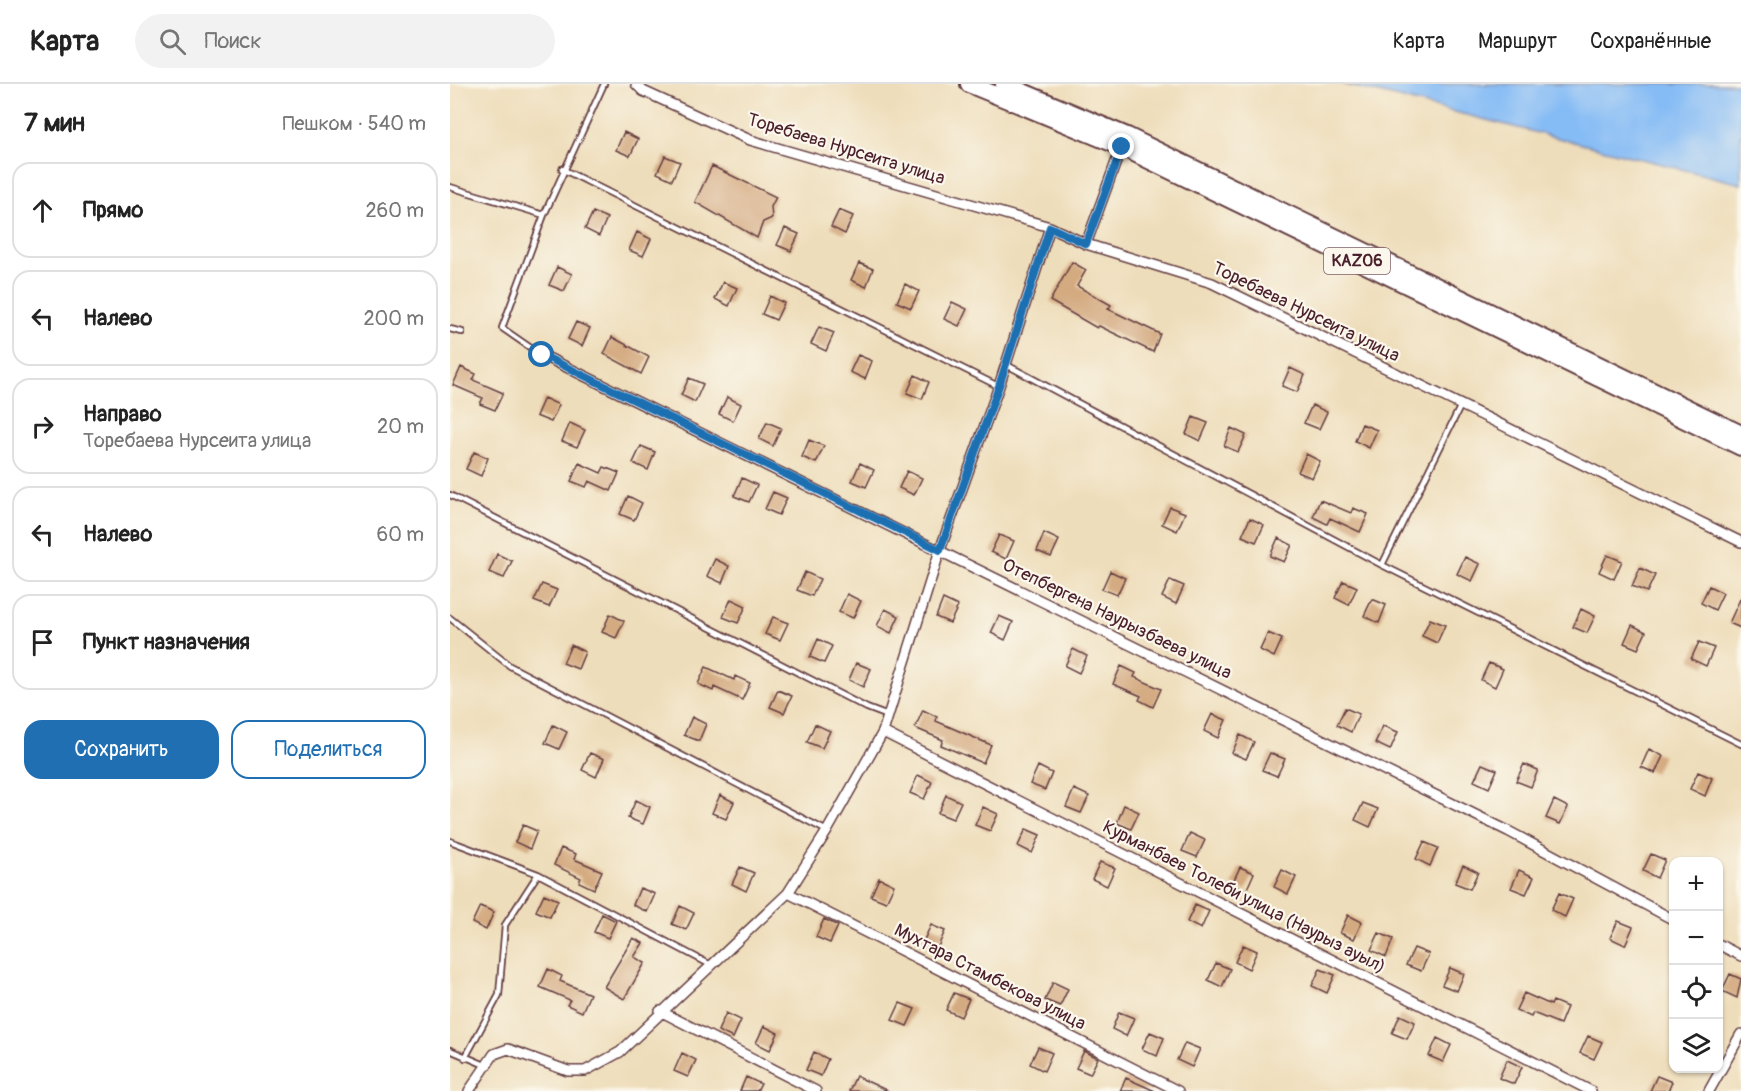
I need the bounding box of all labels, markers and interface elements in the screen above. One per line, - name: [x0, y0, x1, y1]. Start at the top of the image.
- search box: [135, 14, 555, 68]
- text: Карта: [30, 24, 99, 59]
- icon: search: [156, 25, 189, 58]
- text: Поиск: [204, 27, 262, 55]
- text: Карта: [1393, 28, 1445, 55]
- text: Маршрут: [1478, 28, 1557, 55]
- text: Сохранённые: [1590, 28, 1711, 55]
- text: 7 мин: [24, 107, 85, 139]
- street label: Торебаева Нурсеита улица: [744, 108, 948, 190]
- text: Пешком · 540 m: [282, 111, 426, 136]
- route end: [1108, 133, 1134, 159]
- icon: ahead: [26, 194, 59, 227]
- text: Прямо: [83, 196, 143, 224]
- text: 260 m: [365, 198, 424, 223]
- road number: KАZ06: [1324, 248, 1390, 274]
- street label: Торебаева Нурсеита улица: [1209, 257, 1403, 367]
- icon: left: [26, 302, 59, 335]
- text: Налево: [83, 304, 152, 332]
- text: 200 m: [363, 306, 424, 331]
- route start: [528, 341, 554, 367]
- text: Направо: [83, 400, 162, 428]
- icon: right: [26, 410, 59, 443]
- text: 20 m: [377, 414, 424, 439]
- text: Торебаева Нурсеита улица: [83, 428, 311, 453]
- icon: left: [26, 518, 59, 551]
- text: Налево: [83, 520, 152, 548]
- text: 60 m: [377, 522, 424, 547]
- street label: Отепбергена Наурызбаева улица: [999, 553, 1235, 685]
- icon: arrive: [26, 626, 59, 659]
- text: Пункт назначения: [83, 628, 250, 656]
- button: Сохранить: [24, 720, 219, 779]
- button: Поделиться: [231, 720, 426, 779]
- street label: Курманбаев Толеби улица (Наурыз ауыл): [1099, 815, 1389, 979]
- map controls: [1669, 857, 1723, 1073]
- button: +: [1669, 857, 1723, 911]
- button: −: [1669, 911, 1723, 965]
- street label: Мухтара Стамбекова улица: [890, 919, 1090, 1035]
- button: locate: [1669, 965, 1723, 1019]
- button: layers: [1669, 1019, 1723, 1073]

